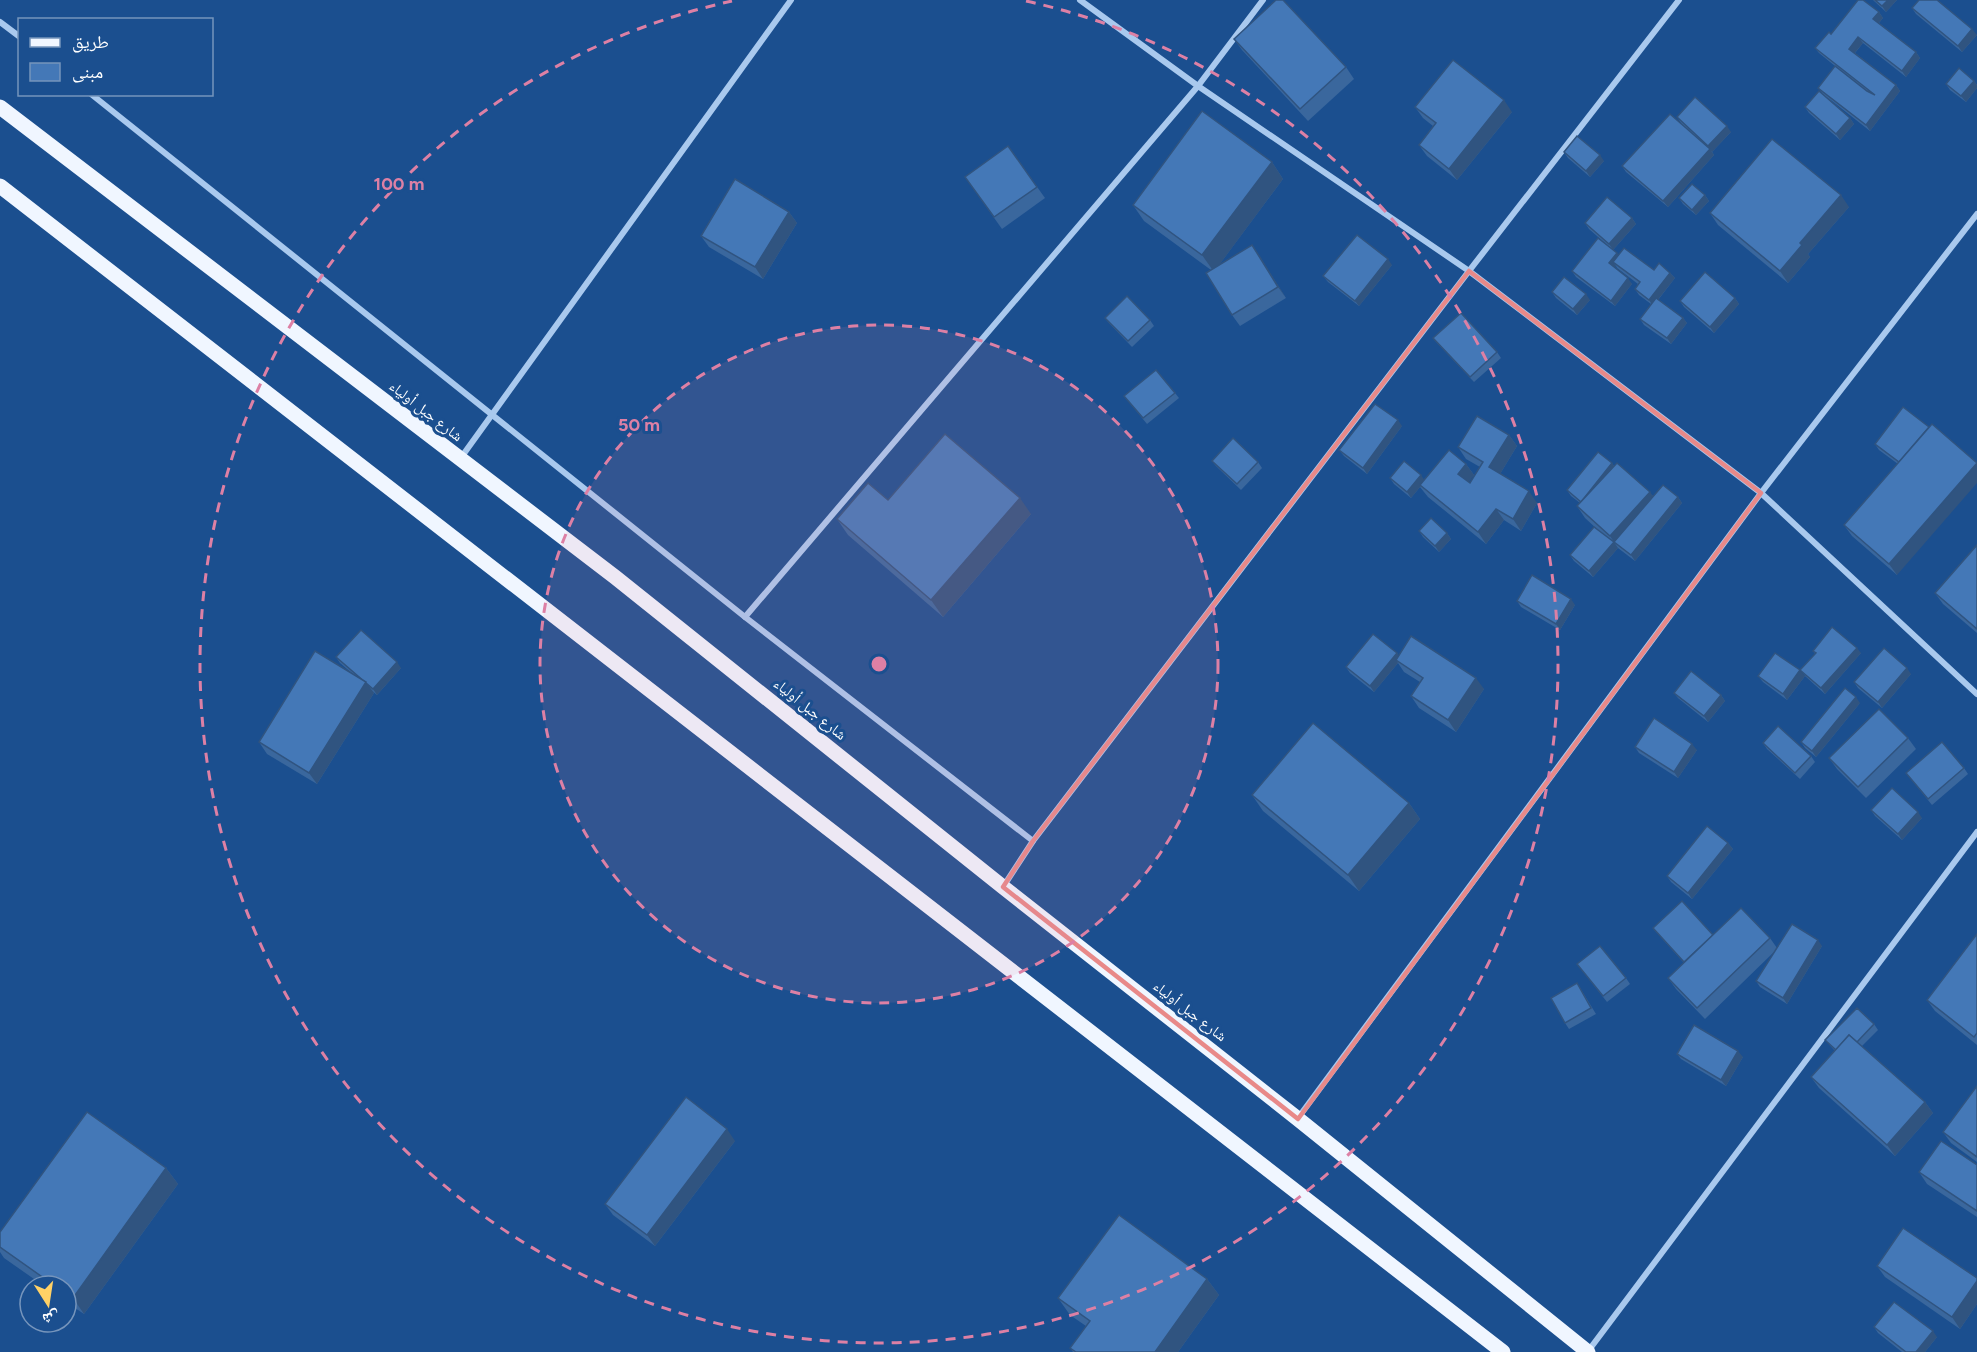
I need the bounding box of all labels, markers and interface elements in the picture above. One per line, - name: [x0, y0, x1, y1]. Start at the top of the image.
- legend: [18, 18, 213, 96]
- text: طريق: [72, 31, 109, 53]
- text: مبنى: [72, 61, 103, 83]
- text: 100 m: [374, 173, 424, 195]
- street label: شارع جبل أولياء: [385, 377, 466, 446]
- text: 50 m: [618, 414, 660, 436]
- centre of rings: [869, 654, 889, 674]
- street label: شارع جبل أولياء: [769, 674, 850, 745]
- street label: شارع جبل أولياء: [1149, 977, 1230, 1046]
- north arrow: [18, 1274, 78, 1334]
- text: ش: [41, 1307, 61, 1329]

